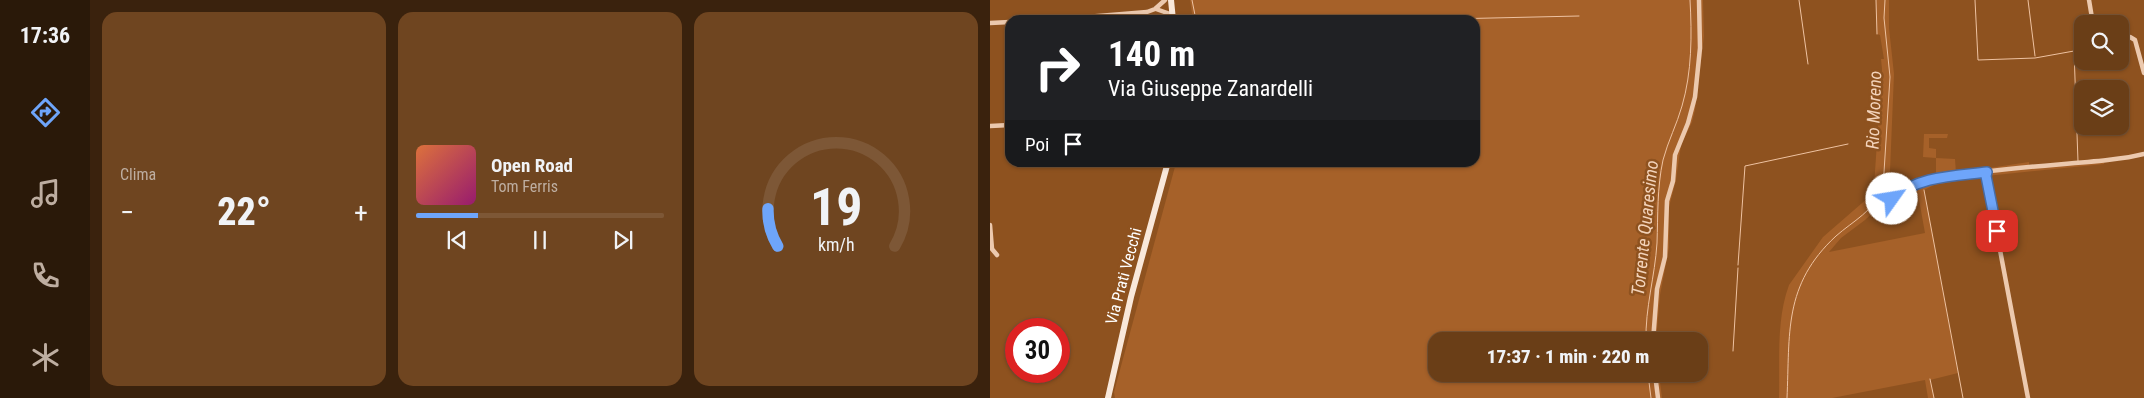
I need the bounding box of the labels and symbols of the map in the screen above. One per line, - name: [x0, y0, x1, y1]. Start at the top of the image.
- water label: Rio Moreno: [1862, 70, 1885, 150]
- water label: Torrente Quaresimo: [1627, 159, 1662, 297]
- position arrow: [1865, 172, 1917, 224]
- pin: [1976, 210, 2018, 252]
- street label: Via Prati Vecchi: [1101, 226, 1146, 327]
- speed limit sign: 30: [1005, 318, 1070, 383]

